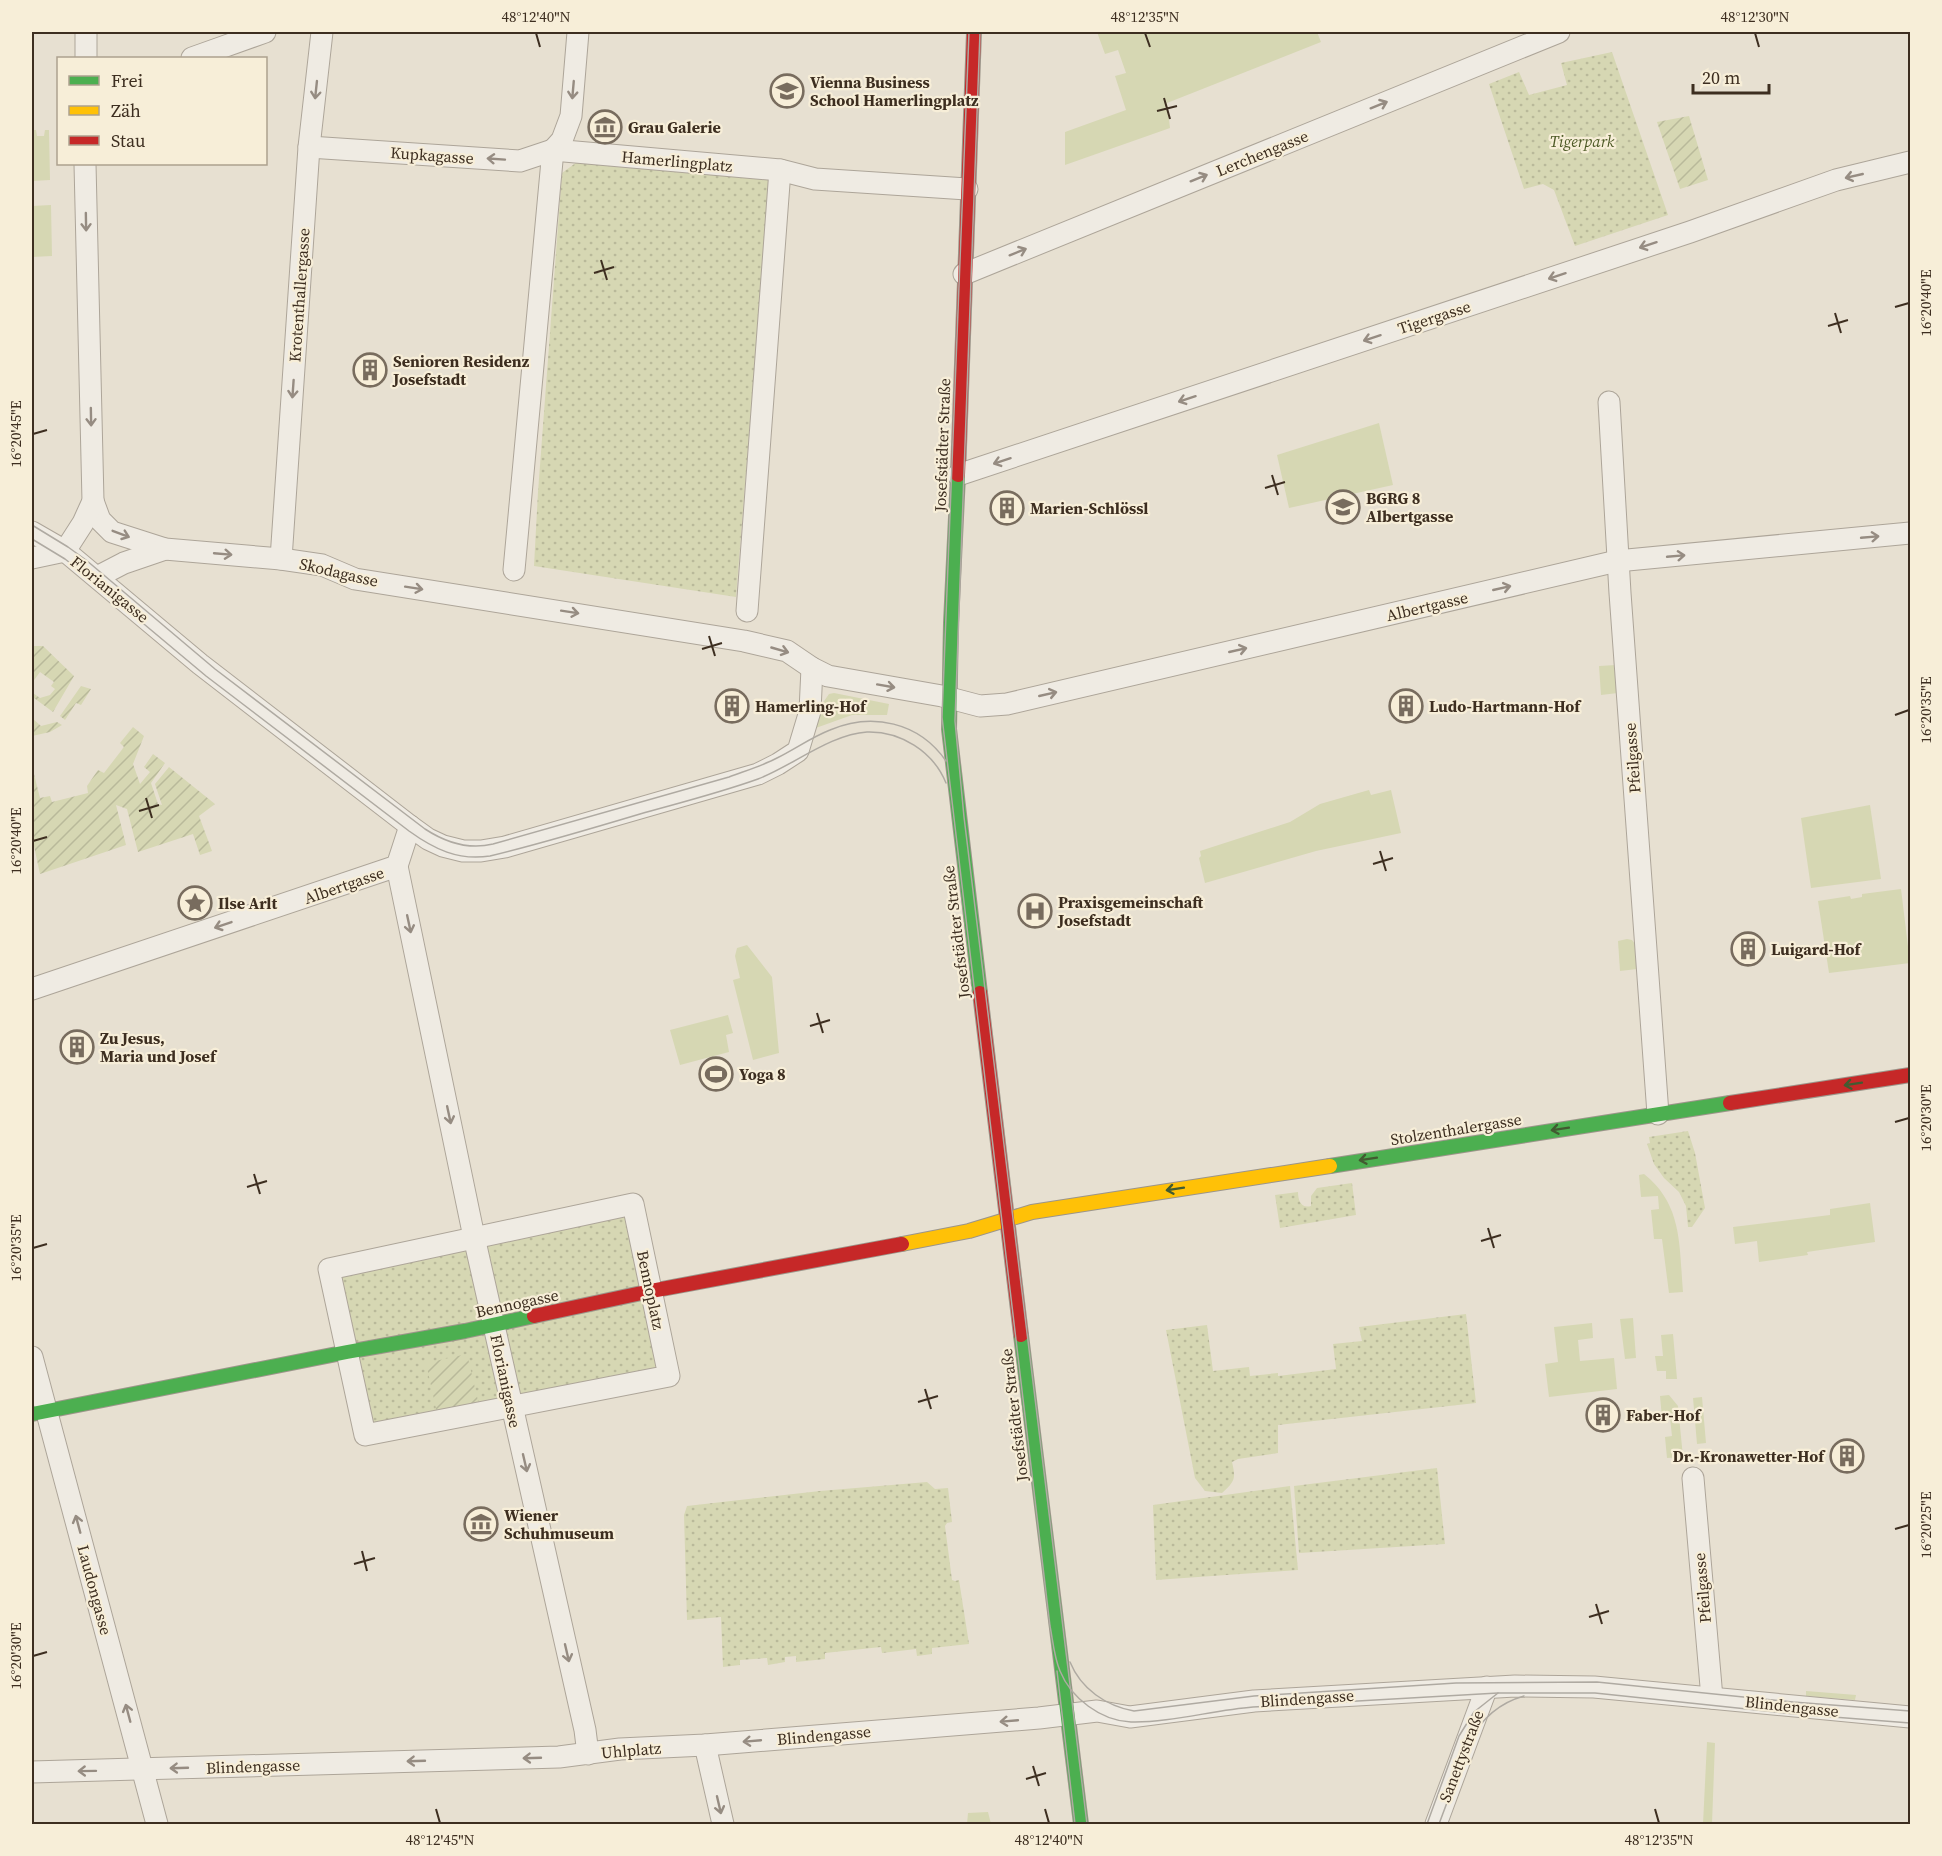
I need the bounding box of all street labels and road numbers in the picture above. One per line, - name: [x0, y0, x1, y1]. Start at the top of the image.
- street label: Lerchengasse: [1213, 125, 1311, 181]
- street label: Kupkagasse: [390, 141, 474, 169]
- street label: Hamerlingplatz: [621, 145, 733, 177]
- street label: Krotenthallergasse: [283, 227, 315, 363]
- street label: Tigergasse: [1395, 295, 1473, 339]
- street label: Josefstädter Straße: [929, 378, 955, 513]
- street label: Florianigasse: [66, 551, 154, 627]
- street label: Skodagasse: [297, 552, 381, 592]
- street label: Albertgasse: [1384, 586, 1470, 626]
- street label: Pfeilgasse: [1619, 722, 1645, 794]
- street label: Albertgasse: [301, 861, 387, 909]
- street label: Josefstädter Straße: [937, 864, 975, 1001]
- street label: Stolzenthalergasse: [1389, 1108, 1523, 1150]
- street label: Bennoplatz: [632, 1248, 670, 1332]
- street label: Bennogasse: [473, 1283, 561, 1323]
- street label: Florianigasse: [485, 1332, 527, 1430]
- street label: Josefstädter Straße: [995, 1347, 1033, 1484]
- street label: Laudongasse: [72, 1542, 118, 1638]
- street label: Pfeilgasse: [1688, 1552, 1716, 1624]
- street label: Blindengasse: [1259, 1684, 1355, 1712]
- street label: Blindengasse: [1744, 1690, 1840, 1722]
- street label: Sanettystraße: [1433, 1707, 1489, 1805]
- street label: Blindengasse: [776, 1720, 872, 1750]
- street label: Uhlplatz: [600, 1736, 662, 1764]
- street label: Blindengasse: [206, 1753, 300, 1779]

